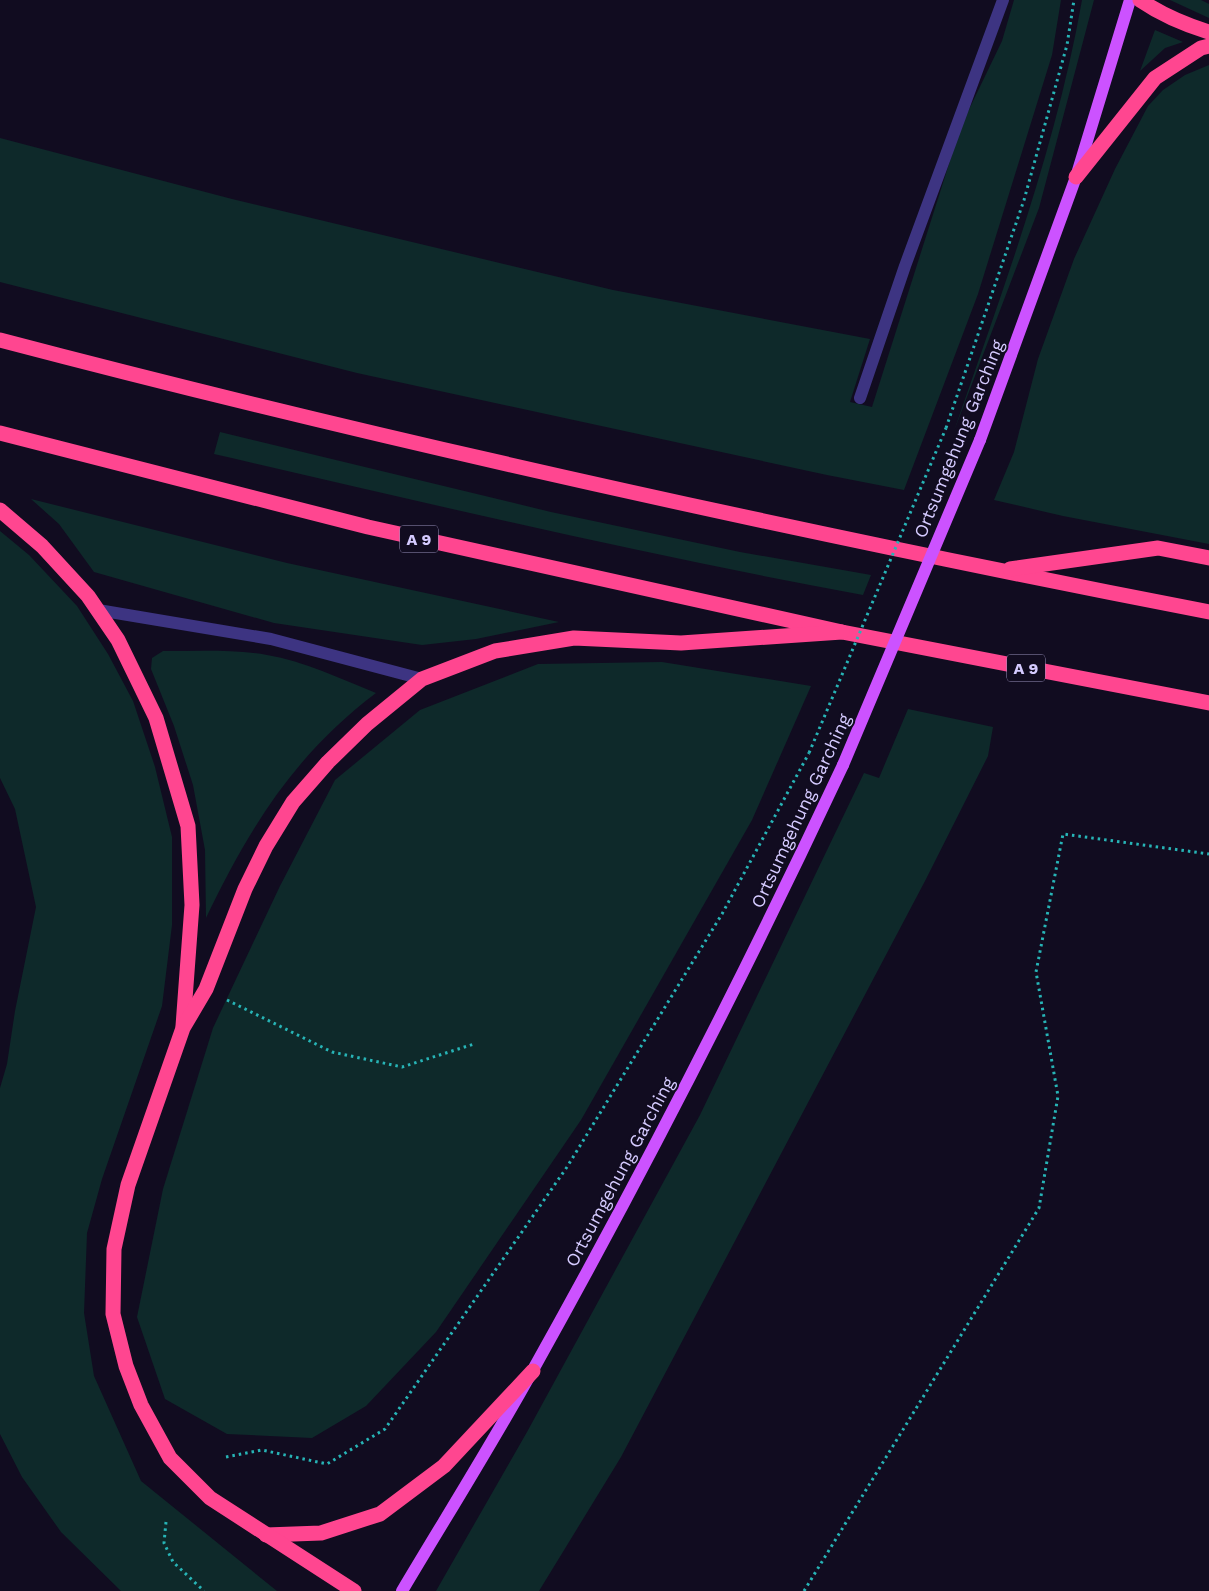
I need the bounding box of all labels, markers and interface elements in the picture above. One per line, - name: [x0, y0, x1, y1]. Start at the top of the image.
- street label: Ortsumgehung Garching: [909, 336, 1008, 541]
- road number: A 9: [400, 526, 438, 552]
- road number: A 9: [1007, 654, 1045, 681]
- street label: Ortsumgehung Garching: [746, 710, 855, 911]
- street label: Ortsumgehung Garching: [561, 1073, 679, 1270]

